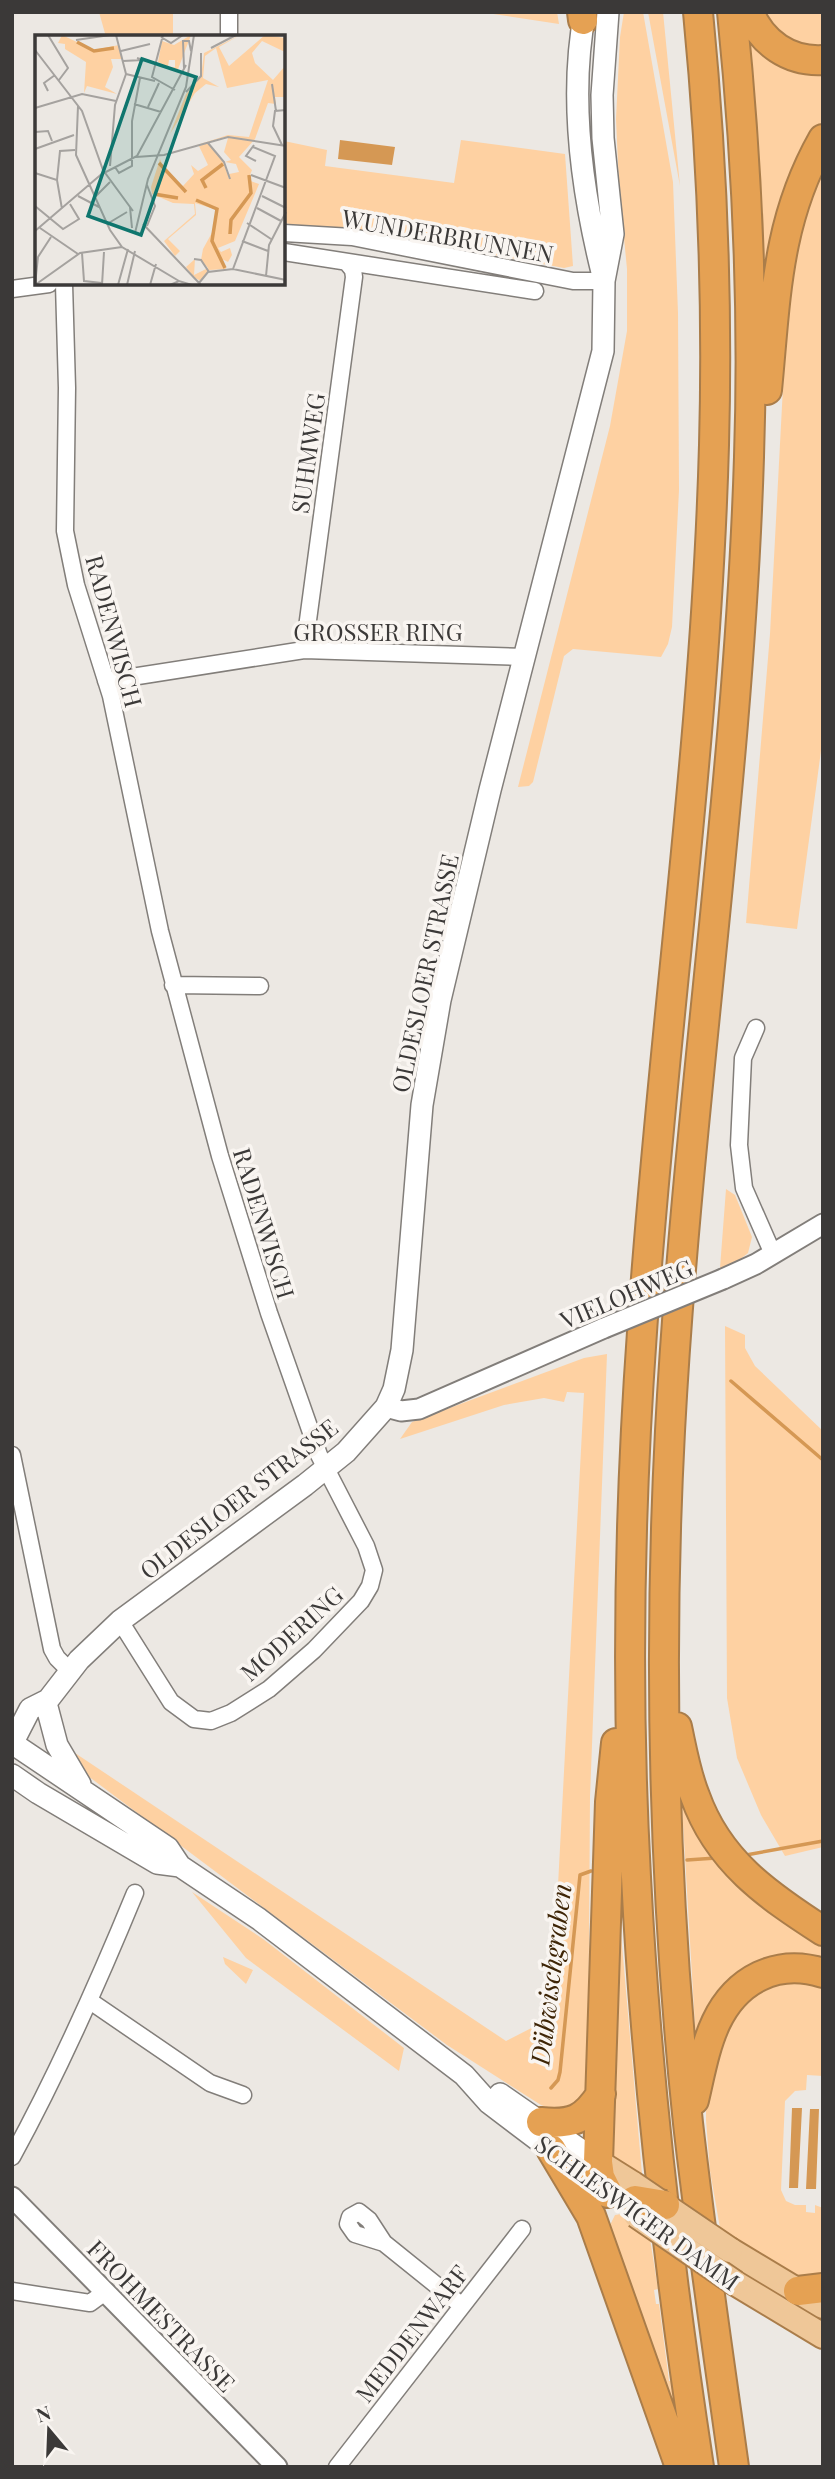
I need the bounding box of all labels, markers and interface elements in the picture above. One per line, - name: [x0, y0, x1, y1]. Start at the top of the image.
- inset map: [35, 35, 285, 285]
- street label: WUNDERBRUNNEN: [339, 200, 556, 269]
- street label: SUHMWEG: [283, 390, 331, 515]
- street label: RADENWISCH: [79, 551, 151, 711]
- street label: GROSSER RING: [293, 615, 463, 647]
- street label: OLDESLOER STRASSE: [383, 851, 465, 1095]
- street label: RADENWISCH: [227, 1144, 303, 1302]
- street label: VIELOHWEG: [554, 1251, 697, 1336]
- street label: OLDESLOER STRASSE: [132, 1411, 344, 1585]
- street label: MODERING: [233, 1578, 349, 1688]
- water label: Dübwischgraben: [521, 1881, 578, 2068]
- street label: SCHLESWIGER DAMM: [529, 2127, 747, 2297]
- street label: FROHMESTRASSE: [81, 2232, 243, 2398]
- street label: MEDDENWARF: [347, 2258, 475, 2408]
- north arrow: [14, 2395, 84, 2465]
- text: N: [32, 2398, 54, 2428]

